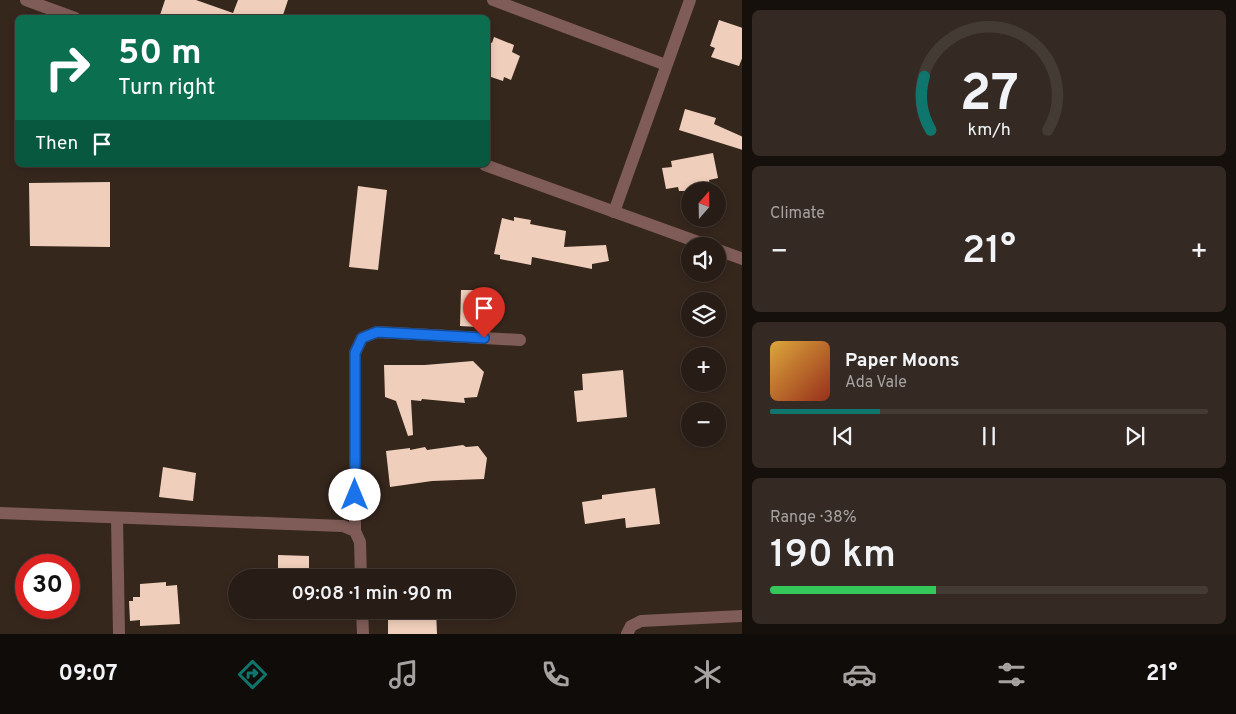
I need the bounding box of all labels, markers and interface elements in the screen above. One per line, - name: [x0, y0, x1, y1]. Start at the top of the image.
- text: 50 m: [118, 32, 202, 76]
- icon: right: [35, 35, 100, 100]
- text: 27: [959, 63, 1019, 129]
- text: Turn right: [118, 75, 215, 102]
- text: km/h: [967, 119, 1011, 142]
- icon: arrive: [88, 130, 116, 158]
- text: Then: [35, 132, 78, 156]
- north arrow: [681, 182, 726, 228]
- map controls: [681, 182, 726, 447]
- text: Climate: [770, 204, 825, 224]
- text: 21°: [962, 228, 1016, 277]
- text: −: [770, 235, 788, 271]
- text: +: [1190, 235, 1208, 271]
- button: sound: [681, 237, 726, 282]
- pin: [463, 287, 505, 338]
- button: layers: [681, 292, 726, 337]
- icon: arrive: [470, 294, 498, 322]
- button: +: [681, 347, 726, 392]
- text: Paper Moons: [845, 349, 959, 373]
- text: Ada Vale: [845, 373, 907, 393]
- button: −: [681, 402, 726, 447]
- icon: previous: [829, 422, 857, 450]
- icon: pause: [975, 422, 1003, 450]
- icon: next: [1121, 422, 1149, 450]
- position arrow: [328, 468, 380, 520]
- text: Range · 38%: [770, 508, 857, 528]
- text: 190 km: [770, 532, 896, 581]
- speed limit sign: 30: [15, 554, 80, 619]
- text: 09:08 · 1 min · 90 m: [291, 582, 453, 606]
- icon: directions: [235, 657, 270, 692]
- icon: music: [386, 657, 421, 692]
- icon: phone: [538, 657, 573, 692]
- icon: climate: [690, 657, 725, 692]
- icon: car: [842, 657, 877, 692]
- icon: filters: [994, 657, 1029, 692]
- text: 09:07: [58, 661, 118, 688]
- text: 21°: [1146, 661, 1177, 688]

